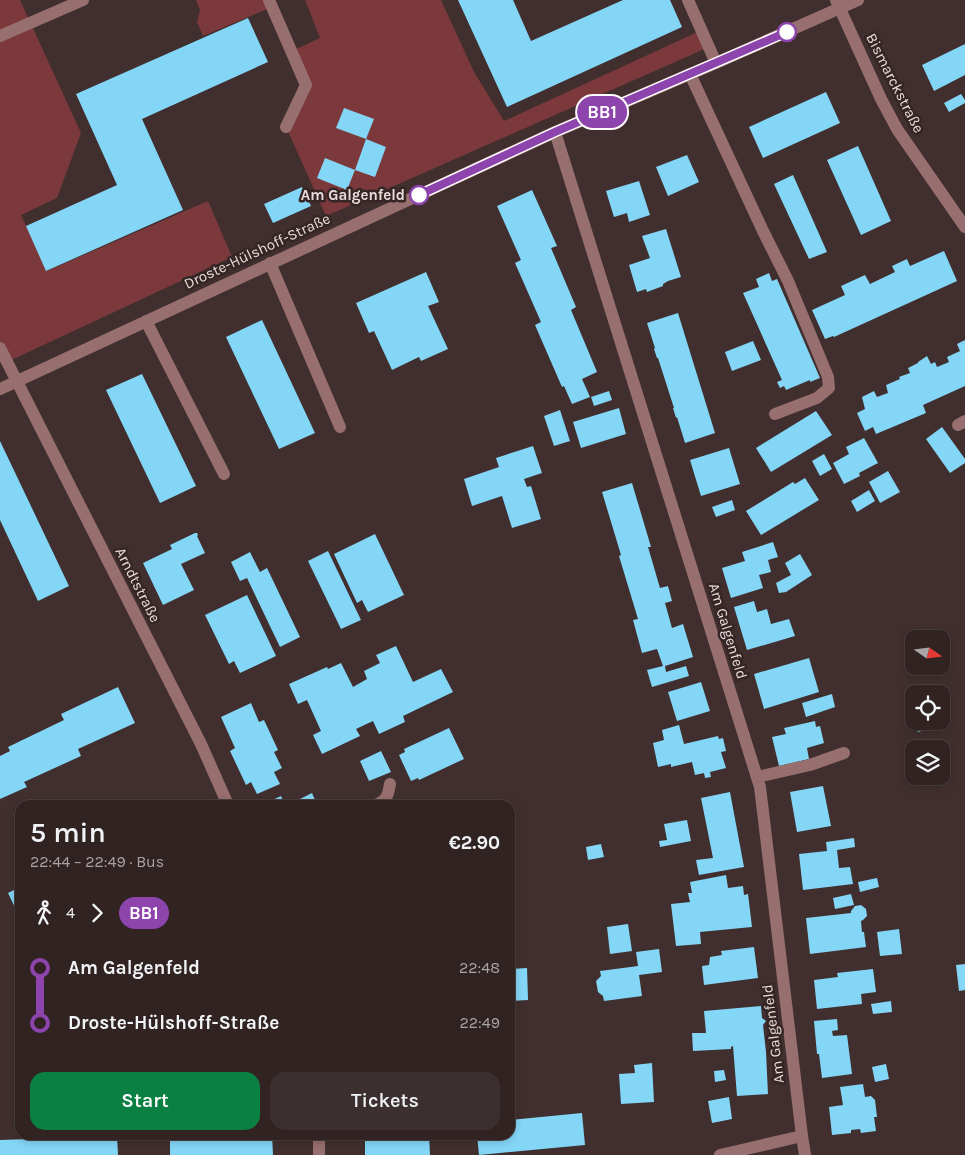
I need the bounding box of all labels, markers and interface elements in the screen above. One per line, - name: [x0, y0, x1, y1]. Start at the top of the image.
- unlabelled marker: [777, 22, 797, 42]
- street label: Bismarckstraße: [862, 30, 928, 136]
- line badge: BB1: [573, 96, 631, 128]
- text: BB1: [587, 101, 617, 123]
- marker: Am Galgenfeld: [409, 185, 429, 205]
- place label: Am Galgenfeld: [301, 186, 405, 204]
- street label: Droste-Hülshoff-Straße: [181, 209, 333, 293]
- street label: Arndtstraße: [111, 545, 165, 625]
- street label: Am Galgenfeld: [705, 581, 751, 681]
- north arrow: [905, 630, 950, 675]
- map controls: [905, 630, 950, 785]
- button: locate: [905, 685, 950, 730]
- button: layers: [905, 740, 950, 785]
- text: 5 min: [30, 816, 106, 849]
- text: €2.90: [449, 832, 500, 854]
- text: 22:44 – 22:49 · Bus: [30, 852, 164, 871]
- icon: walk: [30, 899, 58, 927]
- icon: forward: [83, 899, 111, 927]
- text: BB1: [129, 902, 159, 924]
- text: 4: [66, 903, 75, 922]
- text: Am Galgenfeld: [68, 957, 200, 979]
- text: 22:48: [459, 958, 500, 977]
- street label: Am Galgenfeld: [758, 984, 788, 1084]
- text: Droste-Hülshoff-Straße: [68, 1012, 279, 1034]
- text: 22:49: [460, 1013, 500, 1032]
- button: Start: [30, 1072, 260, 1130]
- button: Tickets: [270, 1072, 500, 1130]

